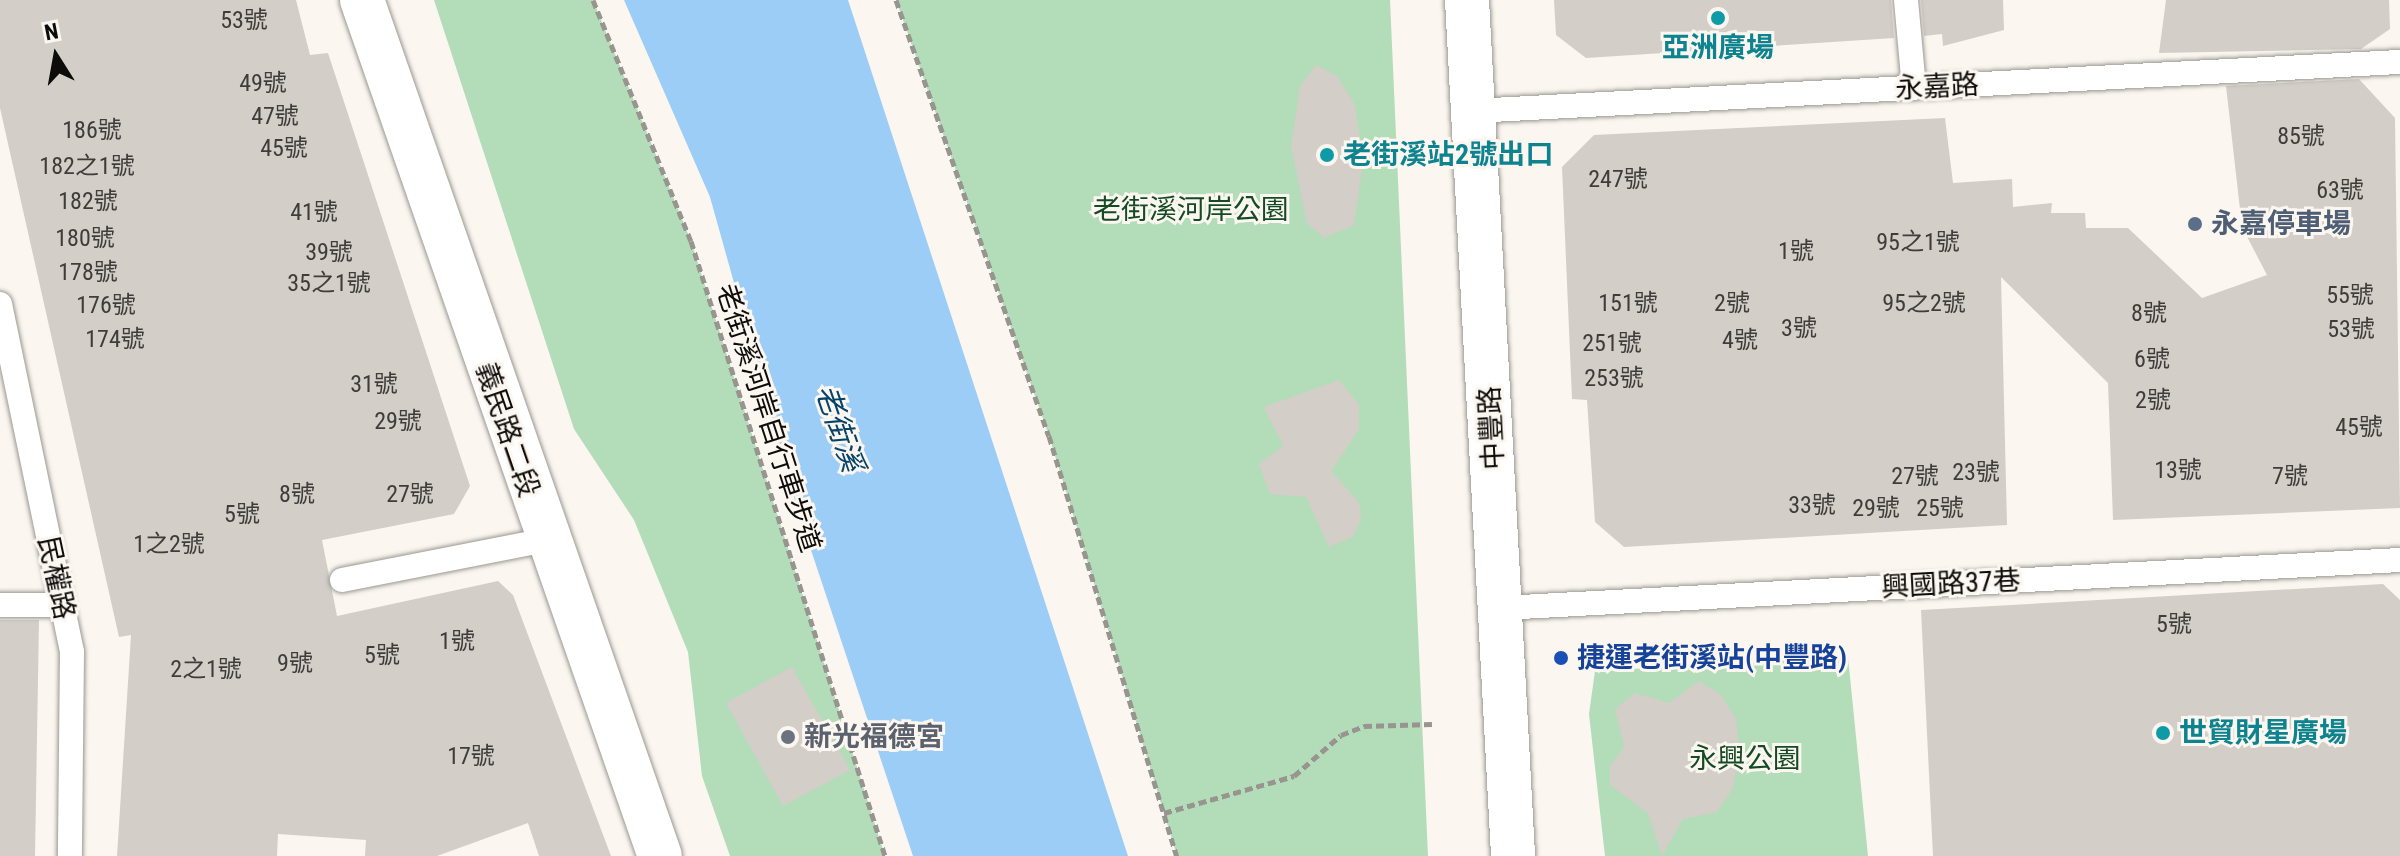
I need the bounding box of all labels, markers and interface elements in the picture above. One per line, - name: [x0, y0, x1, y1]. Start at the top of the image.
- house number: 53號: [220, 7, 268, 35]
- marker: 亞洲廣場: [1709, 9, 1727, 27]
- north arrow: [16, 16, 96, 96]
- text: N: [42, 18, 60, 46]
- place label: 亞洲廣場: [1662, 31, 1774, 65]
- street label: 永嘉路: [1894, 68, 1980, 106]
- house number: 49號: [239, 70, 287, 98]
- house number: 47號: [251, 103, 299, 131]
- house number: 186號: [62, 117, 122, 145]
- house number: 85號: [2277, 123, 2325, 151]
- house number: 45號: [260, 135, 308, 163]
- place label: 老街溪站2號出口: [1343, 138, 1553, 172]
- marker: 老街溪站2號出口: [1318, 146, 1336, 164]
- house number: 182之1號: [39, 153, 135, 181]
- house number: 247號: [1588, 166, 1648, 194]
- house number: 63號: [2316, 177, 2364, 205]
- house number: 182號: [58, 188, 118, 216]
- park label: 老街溪河岸公園: [1093, 193, 1289, 227]
- house number: 41號: [290, 199, 338, 227]
- place label: 永嘉停車場: [2211, 207, 2351, 241]
- marker: 永嘉停車場: [2186, 215, 2204, 233]
- house number: 180號: [55, 225, 115, 253]
- house number: 95之1號: [1876, 229, 1960, 257]
- house number: 1號: [1778, 238, 1814, 266]
- house number: 39號: [305, 239, 353, 267]
- house number: 178號: [58, 259, 118, 287]
- house number: 35之1號: [287, 270, 371, 298]
- street label: 老街溪河岸自行車步道: [709, 280, 827, 556]
- house number: 55號: [2326, 282, 2374, 310]
- house number: 151號: [1598, 290, 1658, 318]
- house number: 2號: [1714, 290, 1750, 318]
- house number: 95之2號: [1882, 290, 1966, 318]
- house number: 176號: [76, 292, 136, 320]
- house number: 8號: [2131, 300, 2167, 328]
- house number: 3號: [1781, 315, 1817, 343]
- house number: 53號: [2327, 316, 2375, 344]
- house number: 174號: [85, 326, 145, 354]
- house number: 4號: [1722, 327, 1758, 355]
- house number: 251號: [1582, 330, 1642, 358]
- house number: 6號: [2134, 346, 2170, 374]
- street label: 義民路二段: [468, 358, 546, 502]
- house number: 253號: [1584, 365, 1644, 393]
- house number: 31號: [350, 371, 398, 399]
- water label: 老街溪: [807, 380, 871, 476]
- street label: 中豐路: [1473, 385, 1511, 471]
- house number: 2號: [2135, 387, 2171, 415]
- house number: 29號: [374, 408, 422, 436]
- house number: 45號: [2335, 414, 2383, 442]
- house number: 13號: [2154, 457, 2202, 485]
- house number: 23號: [1952, 459, 2000, 487]
- house number: 27號: [1891, 463, 1939, 491]
- house number: 7號: [2272, 463, 2308, 491]
- house number: 8號: [279, 481, 315, 509]
- house number: 27號: [386, 481, 434, 509]
- house number: 33號: [1788, 492, 1836, 520]
- house number: 29號: [1852, 495, 1900, 523]
- house number: 25號: [1916, 495, 1964, 523]
- house number: 5號: [224, 501, 260, 529]
- house number: 1之2號: [133, 531, 205, 559]
- street label: 民權路: [31, 533, 81, 623]
- street label: 興國路37巷: [1880, 564, 2022, 604]
- house number: 5號: [2156, 611, 2192, 639]
- house number: 1號: [439, 628, 475, 656]
- place label: 捷運老街溪站(中豐路): [1577, 641, 1847, 675]
- house number: 5號: [364, 642, 400, 670]
- marker: 捷運老街溪站(中豐路): [1552, 649, 1570, 667]
- house number: 9號: [277, 650, 313, 678]
- house number: 2之1號: [170, 656, 242, 684]
- place label: 世貿財星廣場: [2179, 716, 2347, 750]
- place label: 新光福德宮: [804, 720, 944, 754]
- marker: 世貿財星廣場: [2154, 724, 2172, 742]
- marker: 新光福德宮: [779, 728, 797, 746]
- park label: 永興公園: [1689, 742, 1801, 776]
- house number: 17號: [447, 743, 495, 771]

